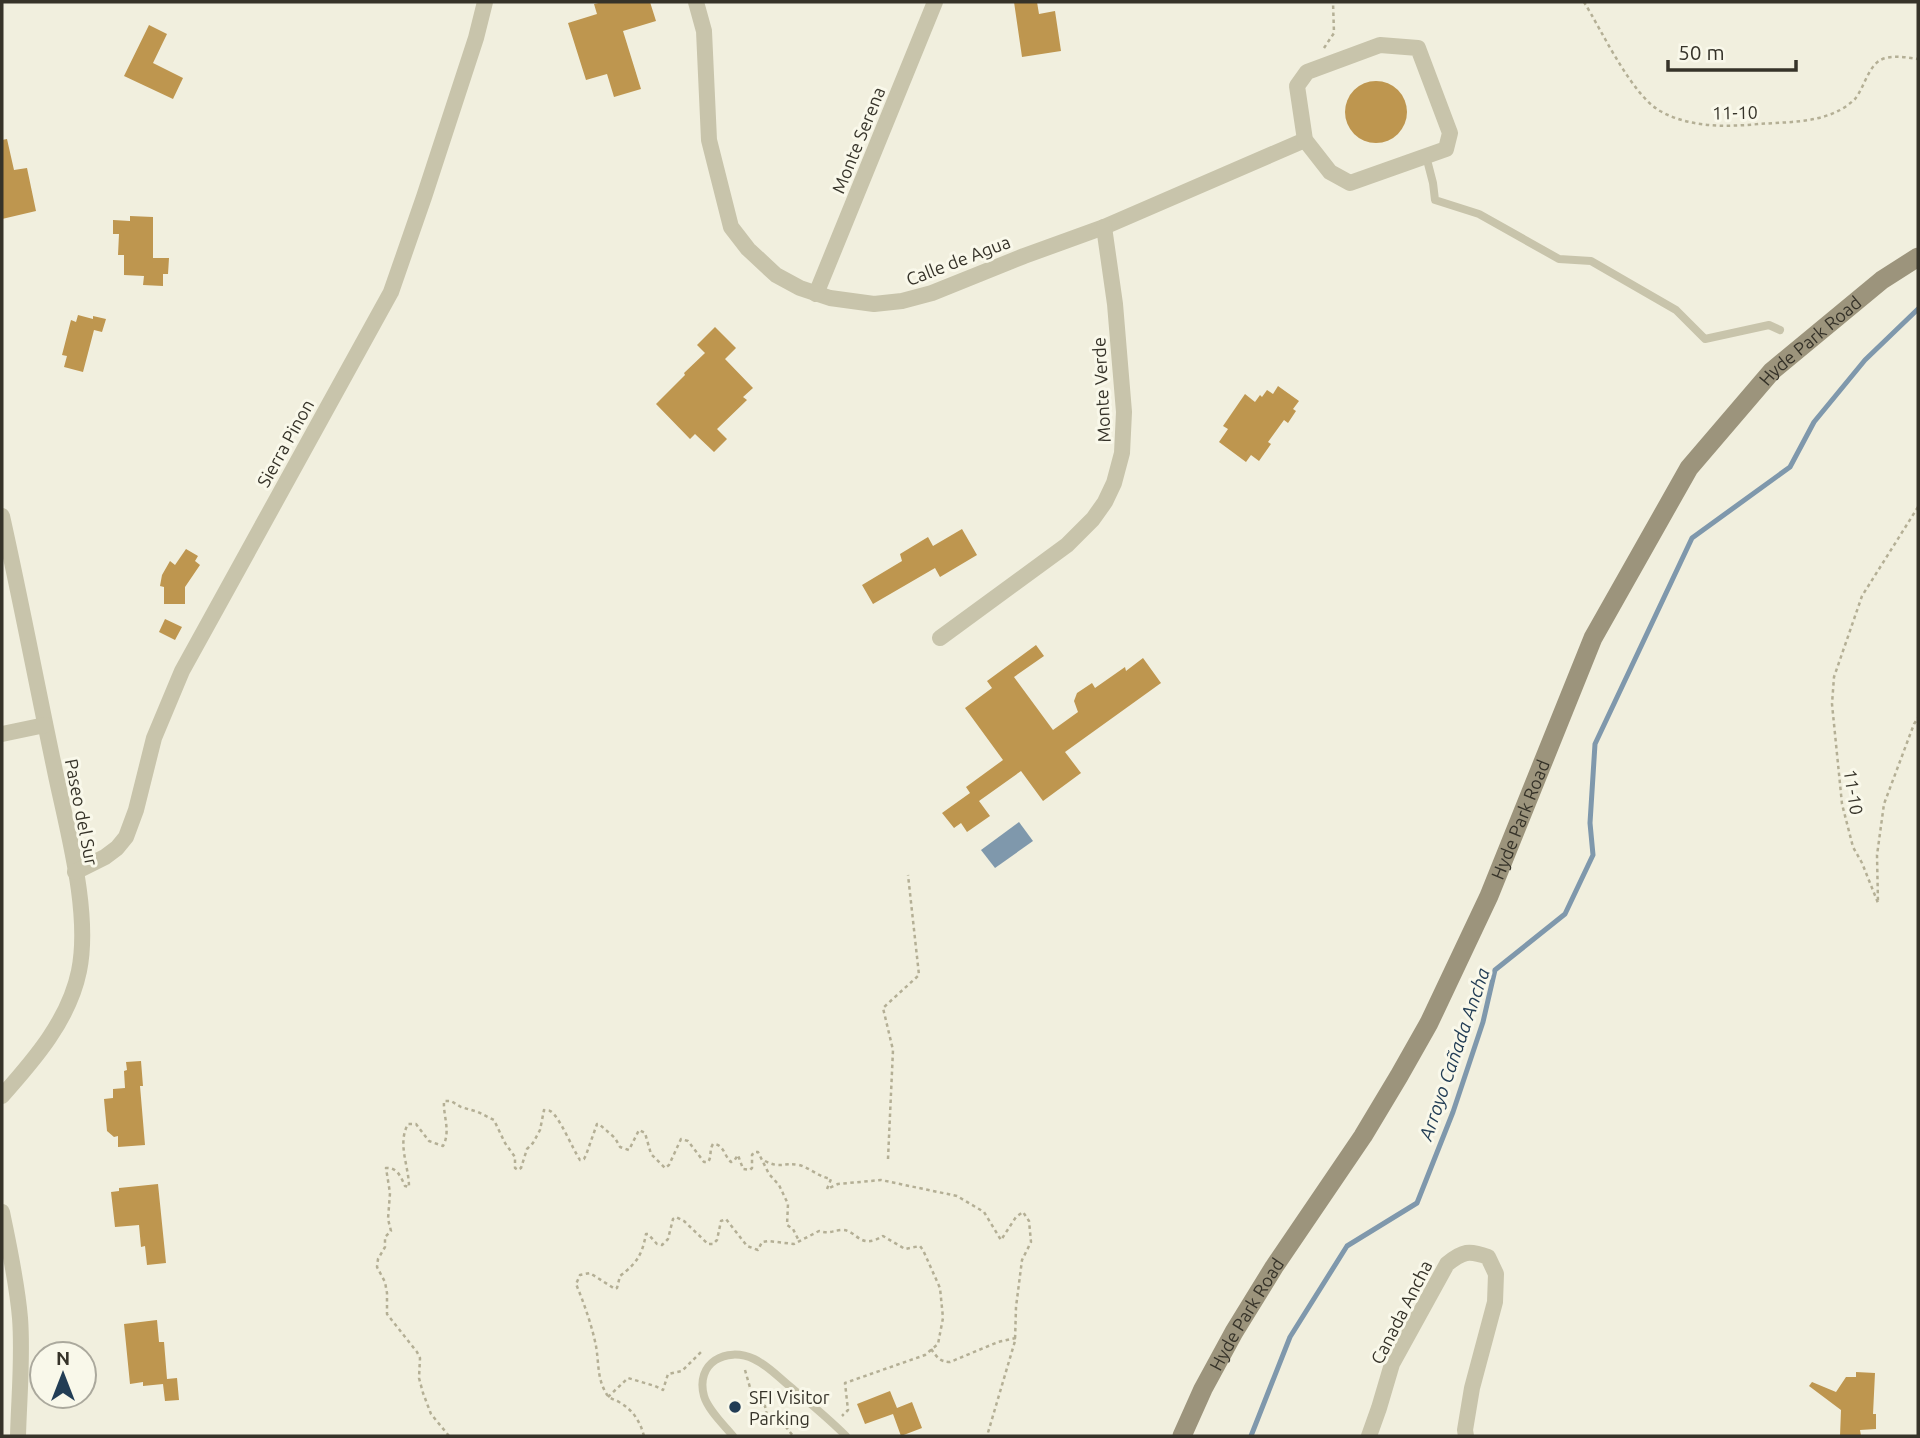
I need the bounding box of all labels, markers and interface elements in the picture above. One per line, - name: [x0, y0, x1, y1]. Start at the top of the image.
- scale bar: [1668, 28, 1796, 72]
- text: 50 m: [1678, 40, 1725, 64]
- street label: Monte Serena: [828, 84, 888, 196]
- street label: 11-10: [1712, 102, 1758, 122]
- street label: Calle de Agua: [903, 231, 1013, 289]
- street label: Hyde Park Road: [1755, 292, 1865, 389]
- street label: Monte Verde: [1088, 337, 1114, 443]
- street label: Sierra Pinon: [253, 396, 317, 490]
- street label: Paseo del Sur: [62, 757, 102, 867]
- street label: Hyde Park Road: [1487, 757, 1553, 882]
- street label: 11-10: [1841, 768, 1867, 816]
- water label: Arroyo Cañada Ancha: [1414, 965, 1494, 1144]
- street label: Hyde Park Road: [1205, 1254, 1287, 1374]
- street label: Canada Ancha: [1366, 1257, 1436, 1367]
- north arrow: [28, 1340, 98, 1410]
- text: N: [56, 1347, 70, 1369]
- place label: SFI Visitor Parking: [749, 1387, 830, 1428]
- marker: SFI Visitor Parking: [727, 1399, 743, 1415]

